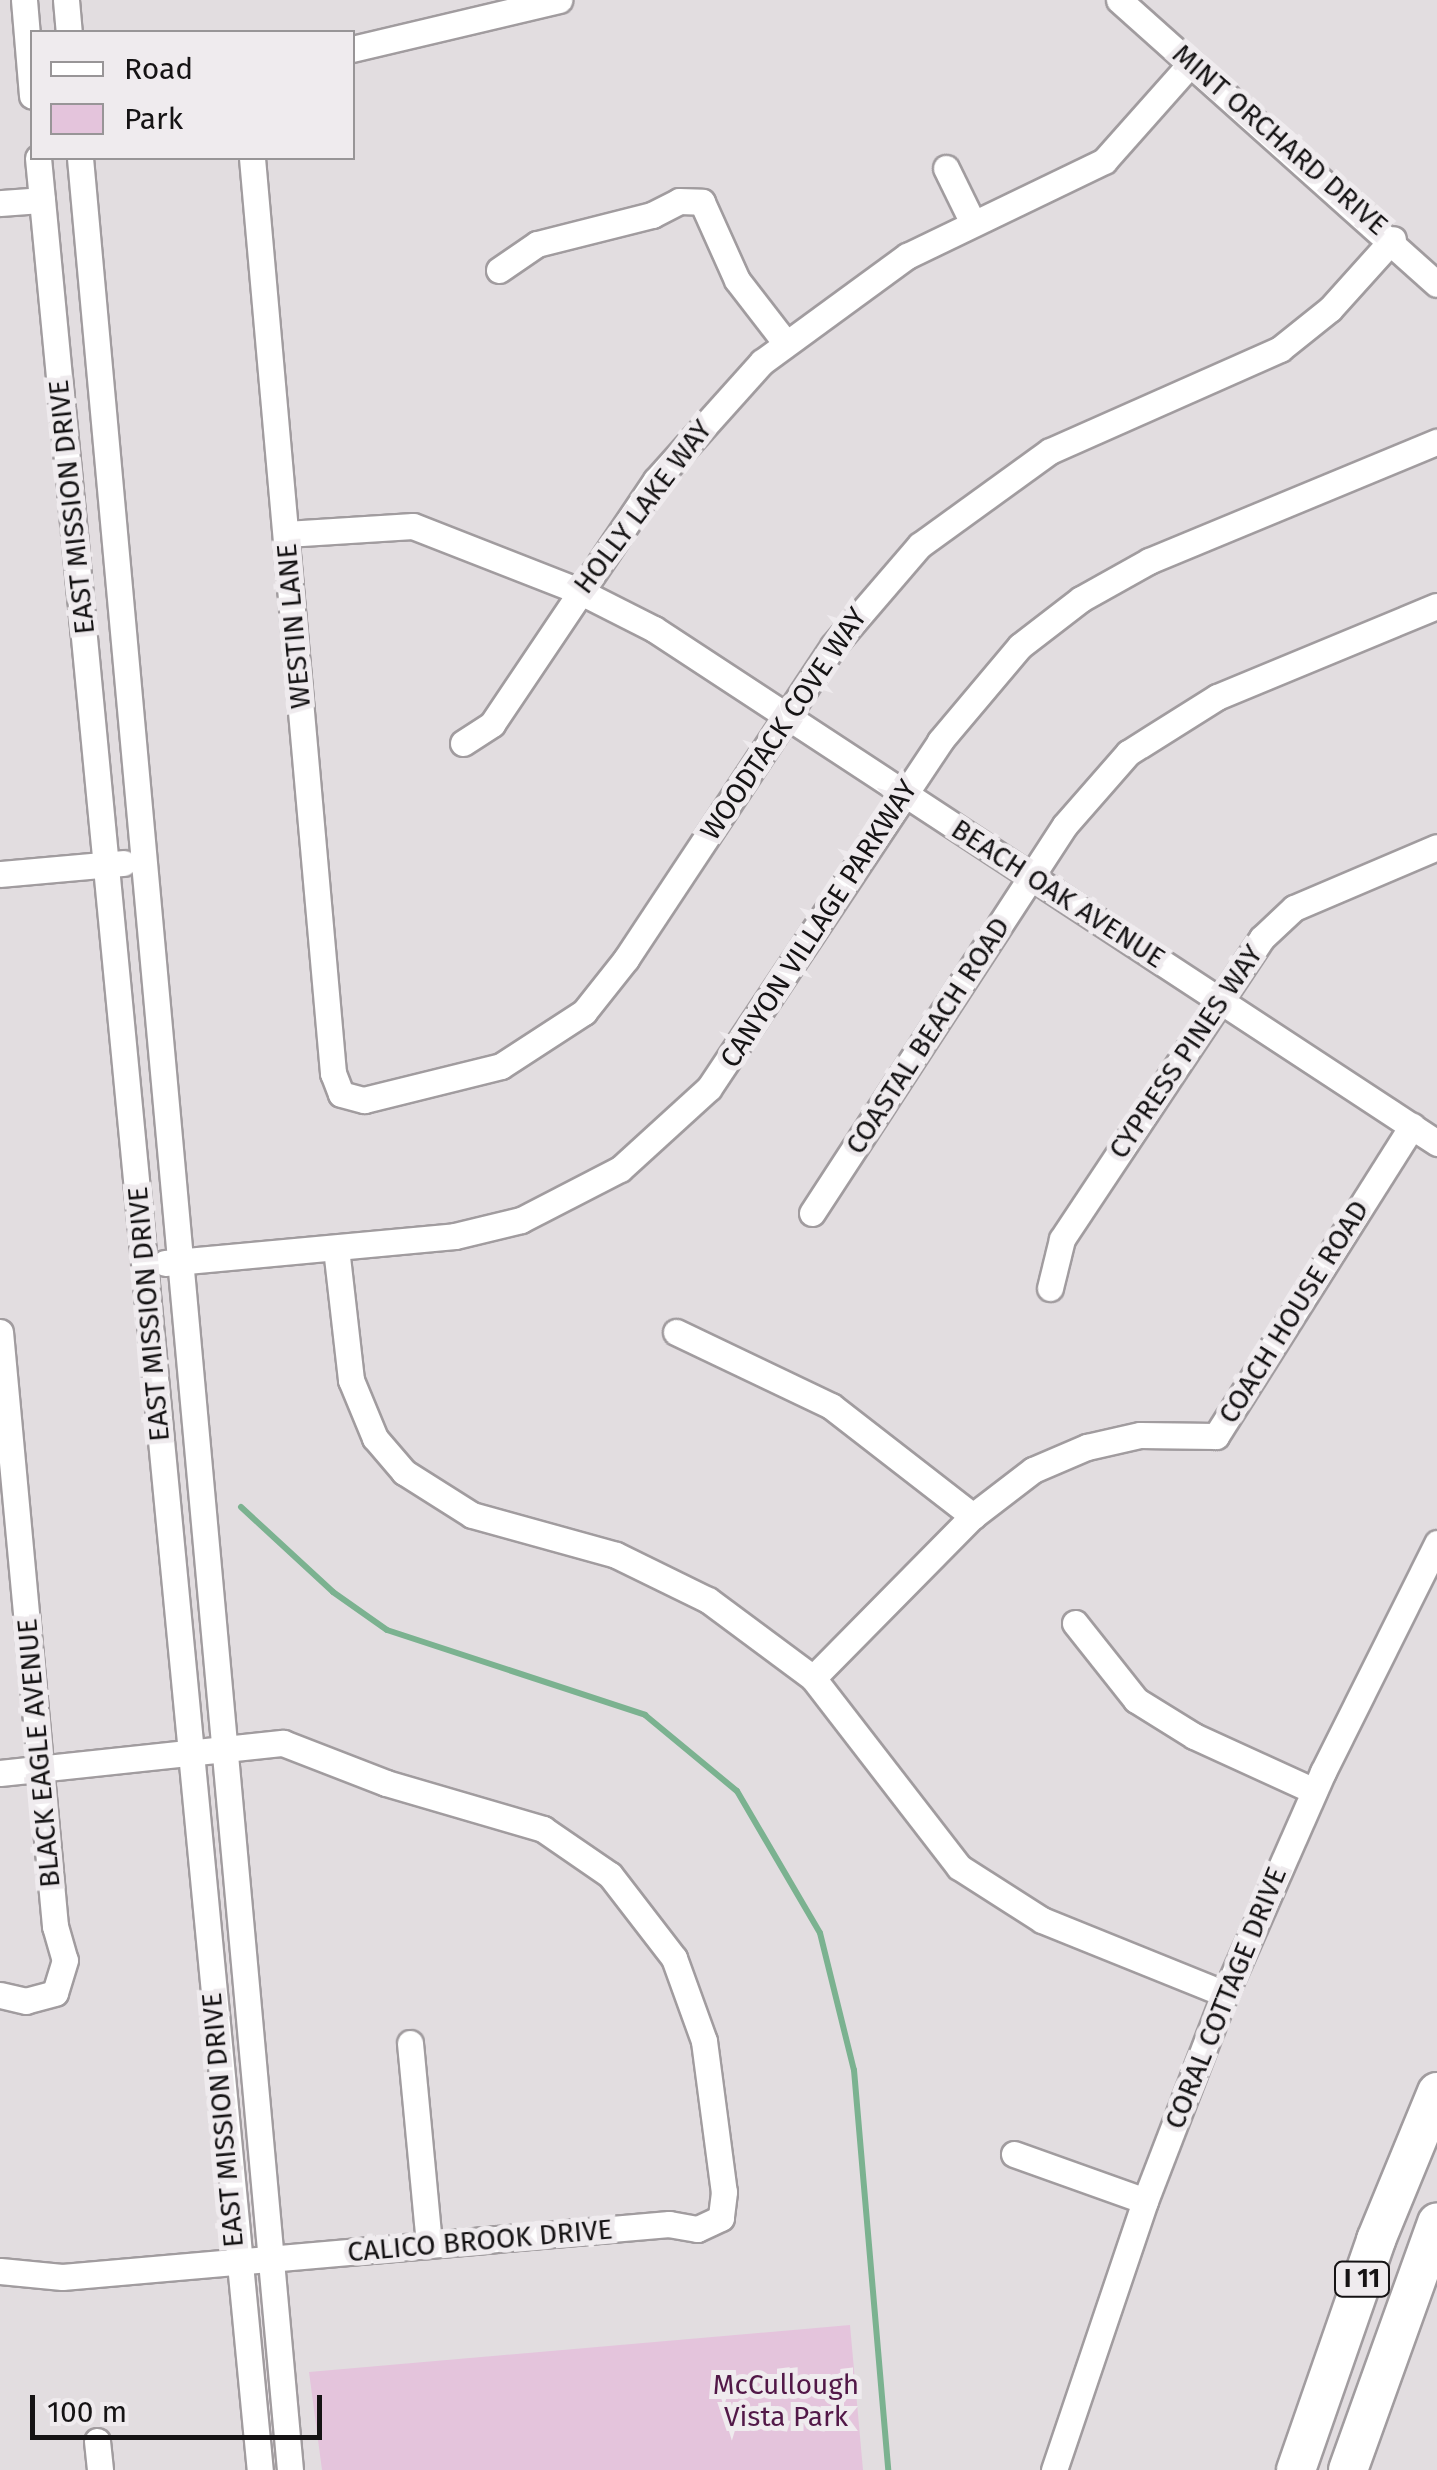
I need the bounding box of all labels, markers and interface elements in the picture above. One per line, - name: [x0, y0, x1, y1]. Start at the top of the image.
- legend: [30, 30, 355, 160]
- street label: MINT ORCHARD DRIVE: [1166, 37, 1394, 243]
- text: Road: [124, 51, 193, 87]
- text: Park: [124, 101, 183, 137]
- street label: EAST MISSION DRIVE: [42, 378, 102, 636]
- street label: HOLLY LAKE WAY: [567, 414, 719, 600]
- street label: WESTIN LANE: [270, 542, 318, 710]
- street label: WOODTACK COVE WAY: [694, 601, 874, 847]
- street label: CANYON VILLAGE PARKWAY: [713, 774, 925, 1074]
- street label: BEACH OAK AVENUE: [945, 812, 1171, 976]
- street label: COASTAL BEACH ROAD: [839, 911, 1017, 1161]
- street label: CYPRESS PINES WAY: [1102, 939, 1270, 1165]
- street label: EAST MISSION DRIVE: [121, 1185, 177, 1443]
- street label: COACH HOUSE ROAD: [1212, 1194, 1376, 1430]
- street label: BLACK EAGLE AVENUE: [11, 1617, 67, 1889]
- street label: CORAL COTTAGE DRIVE: [1158, 1862, 1294, 2134]
- street label: EAST MISSION DRIVE: [195, 1991, 251, 2249]
- street label: CALICO BROOK DRIVE: [346, 2213, 614, 2269]
- road number: I 11: [1332, 2259, 1392, 2299]
- park label: McCullough Vista Park: [713, 2368, 859, 2434]
- scale bar: [35, 2375, 328, 2437]
- text: 100 m: [47, 2394, 127, 2430]

